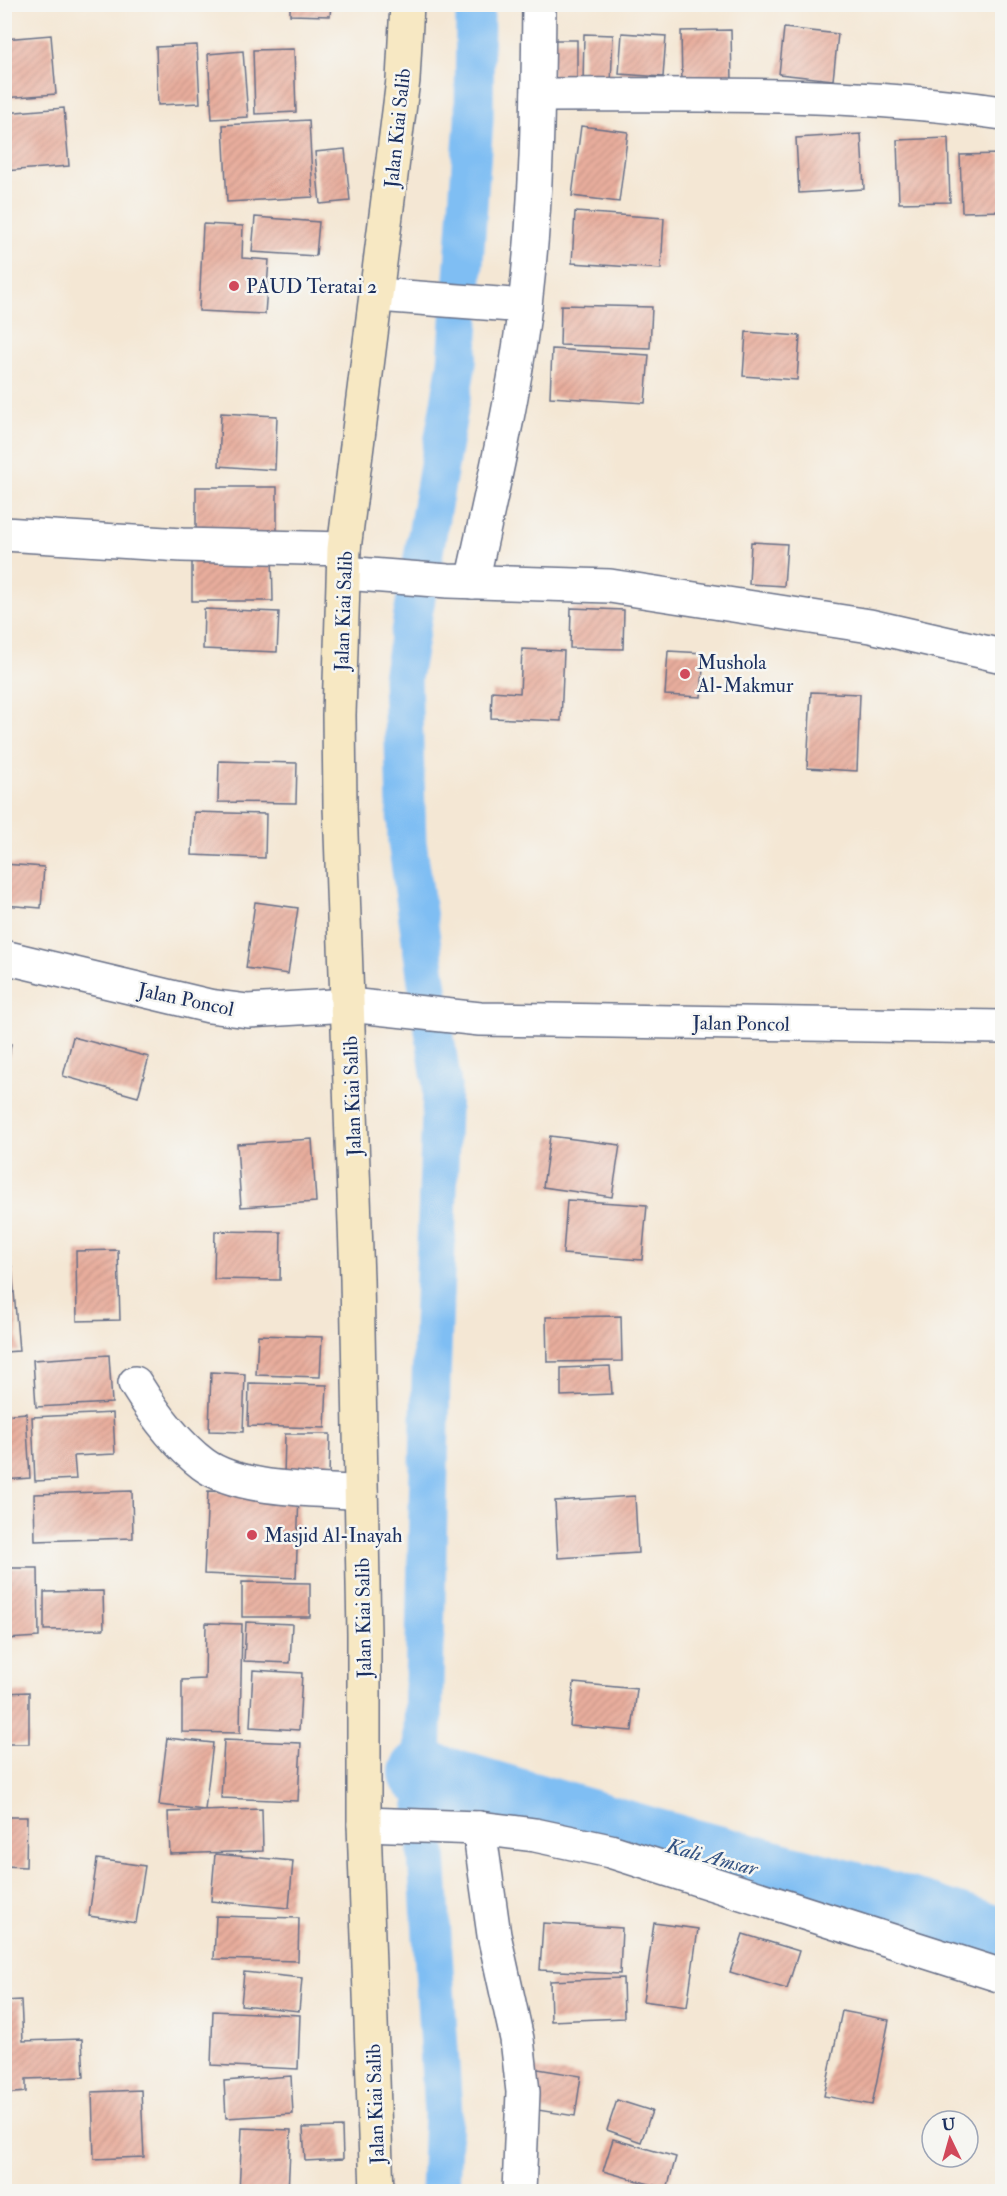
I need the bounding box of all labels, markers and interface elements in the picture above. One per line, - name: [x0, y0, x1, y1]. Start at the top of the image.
- street label: Jalan Kiai Salib: [379, 67, 416, 190]
- place label: PAUD Teratai 2: [246, 274, 377, 299]
- marker: PAUD Teratai 2: [227, 279, 241, 293]
- street label: Jalan Kiai Salib: [329, 550, 358, 673]
- place label: Mushola Al-Makmur: [696, 650, 794, 698]
- marker: Mushola Al-Makmur: [678, 667, 692, 681]
- street label: Jalan Poncol: [135, 977, 236, 1022]
- street label: Jalan Poncol: [691, 1010, 790, 1037]
- street label: Jalan Kiai Salib: [338, 1035, 367, 1158]
- place label: Masjid Al-Inayah: [264, 1523, 403, 1548]
- marker: Masjid Al-Inayah: [245, 1528, 259, 1542]
- street label: Jalan Kiai Salib: [350, 1557, 377, 1679]
- water label: Kali Amsar: [662, 1832, 762, 1883]
- street label: Jalan Kiai Salib: [361, 2043, 390, 2166]
- north arrow: [920, 2109, 980, 2169]
- text: U: [941, 2114, 957, 2136]

